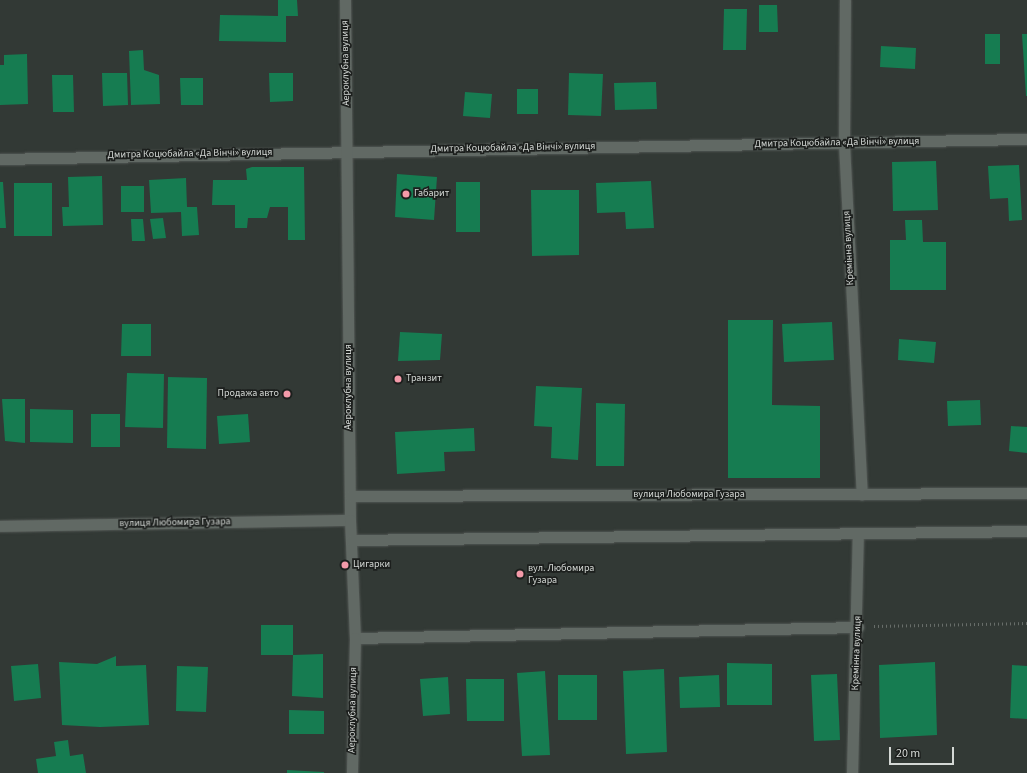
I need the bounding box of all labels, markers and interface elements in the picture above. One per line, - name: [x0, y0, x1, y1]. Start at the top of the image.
- street label: Аероклубна вулиця: [339, 20, 353, 106]
- street label: Дмитра Коцюбайла «Да Вінчі» вулиця: [754, 136, 920, 150]
- street label: Дмитра Коцюбайла «Да Вінчі» вулиця: [430, 141, 596, 155]
- street label: Дмитра Коцюбайла «Да Вінчі» вулиця: [107, 147, 273, 161]
- place label: Габарит: [414, 188, 449, 200]
- marker: Габарит: [401, 189, 411, 199]
- street label: Кремінна вулиця: [841, 210, 857, 286]
- street label: Аероклубна вулиця: [343, 344, 355, 430]
- place label: Транзит: [406, 373, 442, 385]
- marker: Транзит: [393, 374, 403, 384]
- place label: Продажа авто: [218, 388, 279, 400]
- marker: Продажа авто: [282, 389, 292, 399]
- street label: вулиця Любомира Гузара: [633, 489, 745, 501]
- street label: вулиця Любомира Гузара: [119, 516, 231, 530]
- place label: Цигарки: [353, 559, 390, 571]
- marker: Цигарки: [340, 560, 350, 570]
- place label: вул. Любомира Гузара: [528, 562, 594, 586]
- marker: вул. Любомира Гузара: [515, 569, 525, 579]
- street label: Кремінна вулиця: [850, 615, 864, 691]
- street label: Аероклубна вулиця: [346, 667, 360, 753]
- scale bar: [891, 739, 956, 765]
- text: 20 m: [896, 745, 920, 762]

